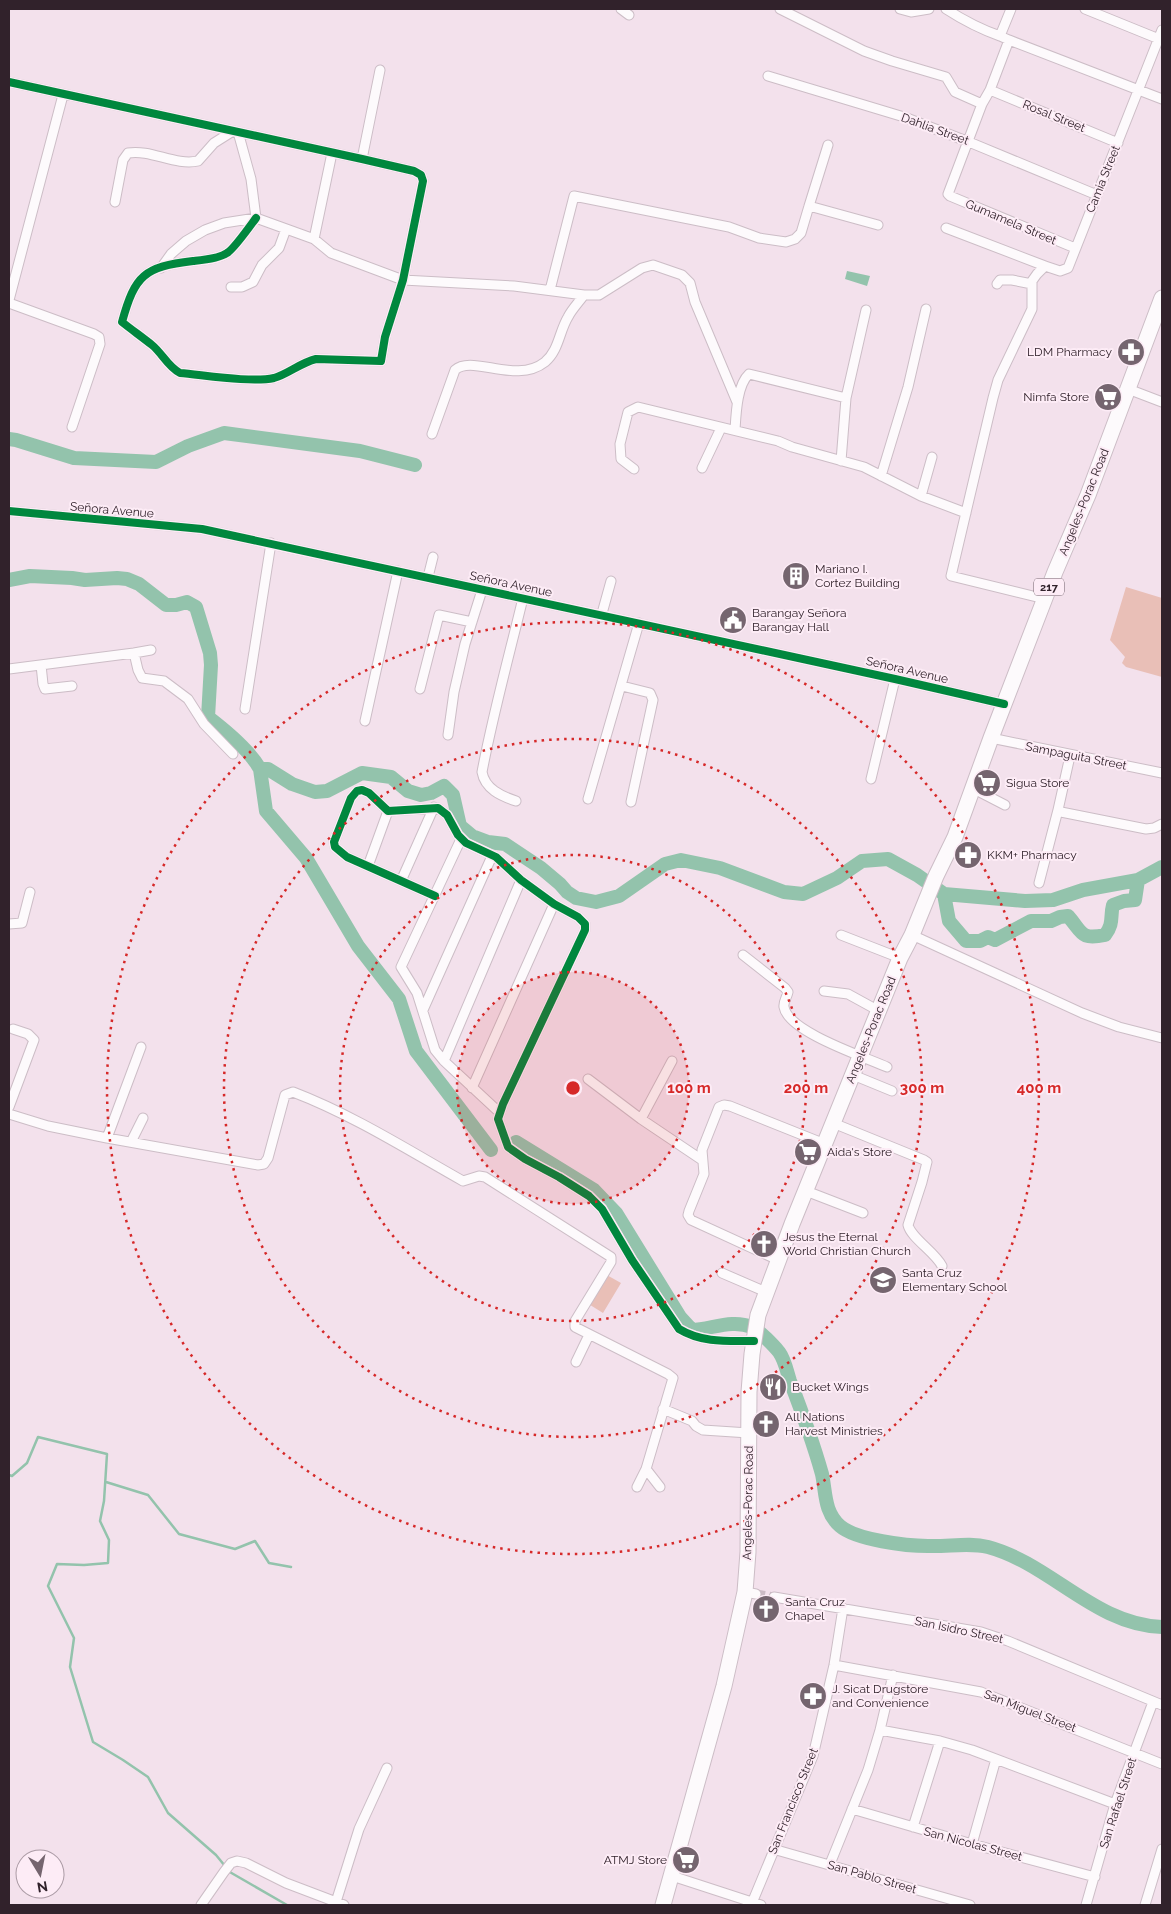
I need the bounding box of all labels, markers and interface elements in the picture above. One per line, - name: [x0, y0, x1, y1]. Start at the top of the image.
- street label: Rosal Street: [1021, 97, 1087, 135]
- street label: Dahlia Street: [899, 110, 971, 148]
- street label: Camia Street: [1083, 143, 1123, 215]
- street label: Gumamela Street: [963, 197, 1059, 247]
- pharmacy icon: LDM Pharmacy: [1116, 337, 1146, 367]
- place label: LDM Pharmacy: [1027, 345, 1112, 359]
- supermarket icon: Nimfa Store: [1093, 382, 1123, 412]
- place label: Nimfa Store: [1023, 390, 1089, 404]
- street label: Angeles-Porac Road: [1056, 446, 1112, 558]
- street label: Señora Avenue: [70, 499, 154, 521]
- building icon: Mariano I. Cortez Building: [781, 561, 811, 591]
- place label: Mariano I. Cortez Building: [815, 562, 900, 590]
- street label: Señora Avenue: [468, 568, 554, 600]
- road number: 217: [1034, 578, 1064, 596]
- public building icon: Barangay Señora Barangay Hall: [718, 605, 748, 635]
- place label: Barangay Señora Barangay Hall: [752, 606, 846, 634]
- street label: Señora Avenue: [865, 654, 949, 686]
- street label: Sampaguita Street: [1024, 739, 1128, 773]
- supermarket icon: Sigua Store: [972, 768, 1002, 798]
- place label: Sigua Store: [1006, 776, 1069, 790]
- pharmacy icon: KKM+ Pharmacy: [953, 840, 983, 870]
- place label: KKM+ Pharmacy: [987, 848, 1077, 862]
- street label: Angeles-Porac Road: [843, 974, 899, 1086]
- centre of rings: [564, 1079, 582, 1097]
- text: 100 m: [667, 1079, 711, 1097]
- text: 200 m: [784, 1079, 828, 1097]
- text: 300 m: [900, 1079, 944, 1097]
- text: 400 m: [1017, 1079, 1061, 1097]
- supermarket icon: Aida's Store: [793, 1137, 823, 1167]
- place label: Aida's Store: [827, 1145, 892, 1159]
- church icon: Jesus the Eternal World Christian Church: [749, 1229, 779, 1259]
- place label: Jesus the Eternal World Christian Church: [783, 1230, 911, 1258]
- school or university icon: Santa Cruz Elementary School: [868, 1265, 898, 1295]
- place label: Santa Cruz Elementary School: [902, 1266, 1008, 1294]
- restaurant icon: Bucket Wings: [758, 1372, 788, 1402]
- place label: Bucket Wings: [792, 1380, 869, 1394]
- church icon: All Nations Harvest Ministries: [751, 1409, 781, 1439]
- place label: All Nations Harvest Ministries: [785, 1410, 883, 1438]
- street label: Angeles-Porac Road: [740, 1446, 756, 1560]
- church icon: Santa Cruz Chapel: [751, 1594, 781, 1624]
- place label: Santa Cruz Chapel: [785, 1595, 845, 1623]
- street label: San Isidro Street: [913, 1614, 1005, 1646]
- pharmacy icon: J. Sicat Drugstore and Convenience: [798, 1681, 828, 1711]
- place label: J. Sicat Drugstore and Convenience: [832, 1682, 929, 1710]
- street label: San Miguel Street: [982, 1687, 1078, 1735]
- street label: San Francisco Street: [765, 1746, 821, 1856]
- street label: San Rafael Street: [1097, 1756, 1139, 1850]
- street label: San Nicolas Street: [922, 1824, 1024, 1864]
- supermarket icon: ATMJ Store: [671, 1845, 701, 1875]
- north arrow: [15, 1849, 65, 1899]
- place label: ATMJ Store: [604, 1853, 667, 1867]
- street label: San Pablo Street: [826, 1858, 918, 1896]
- text: N: [36, 1878, 49, 1896]

